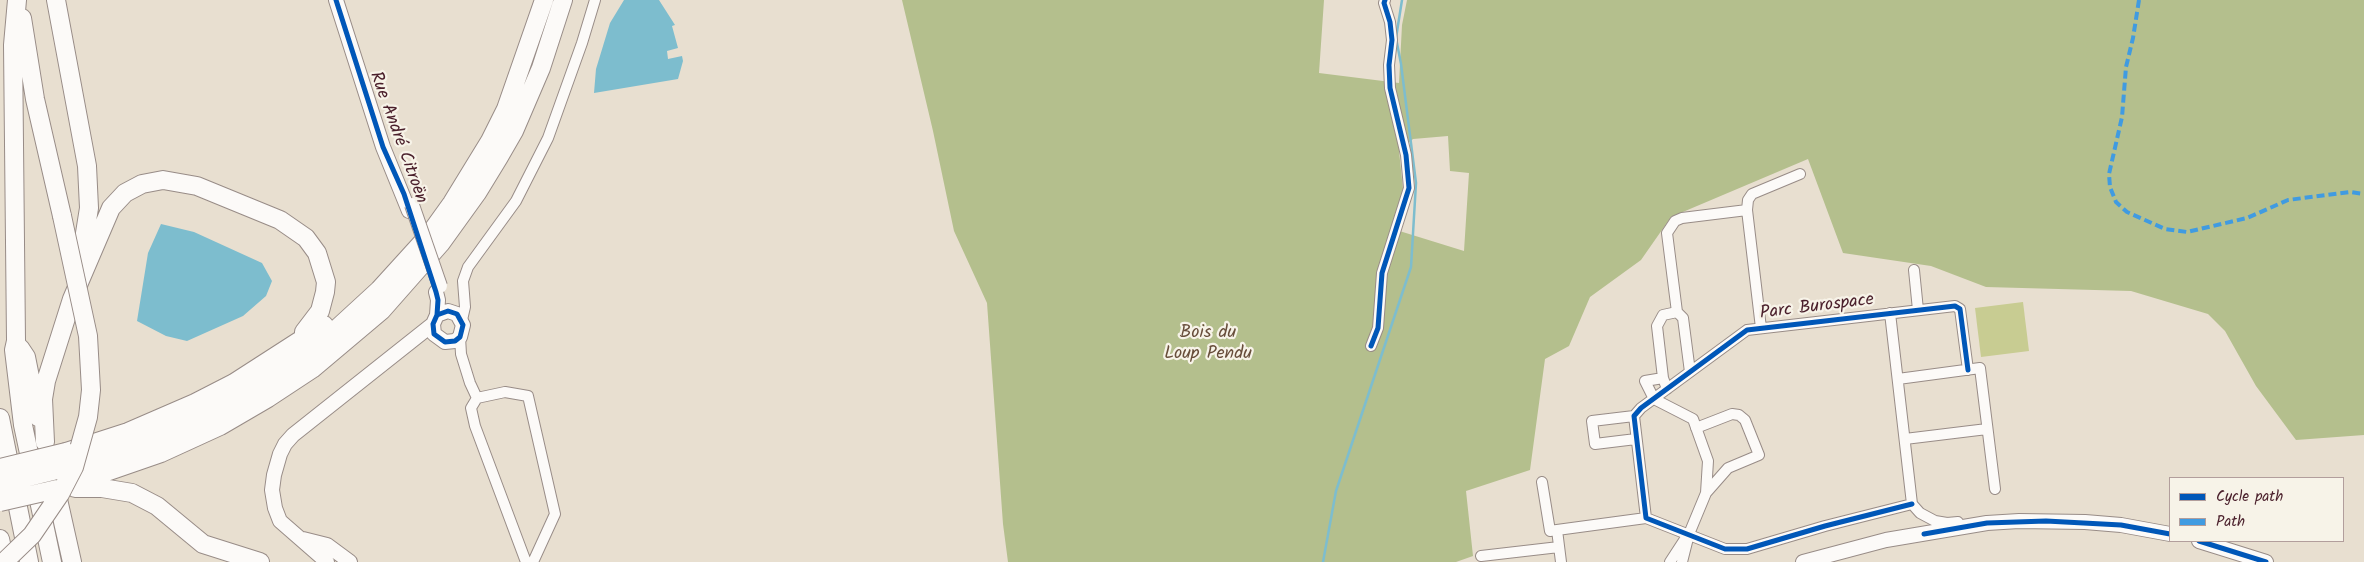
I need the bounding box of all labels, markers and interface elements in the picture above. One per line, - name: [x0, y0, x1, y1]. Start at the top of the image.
- street label: Rue André Citroën: [363, 69, 431, 207]
- street label: Parc Burospace: [1759, 290, 1875, 326]
- park label: Bois du Loup Pendu: [1164, 323, 1252, 366]
- legend: [2169, 477, 2344, 542]
- text: Cycle path: [2216, 485, 2283, 509]
- text: Path: [2216, 510, 2245, 534]

